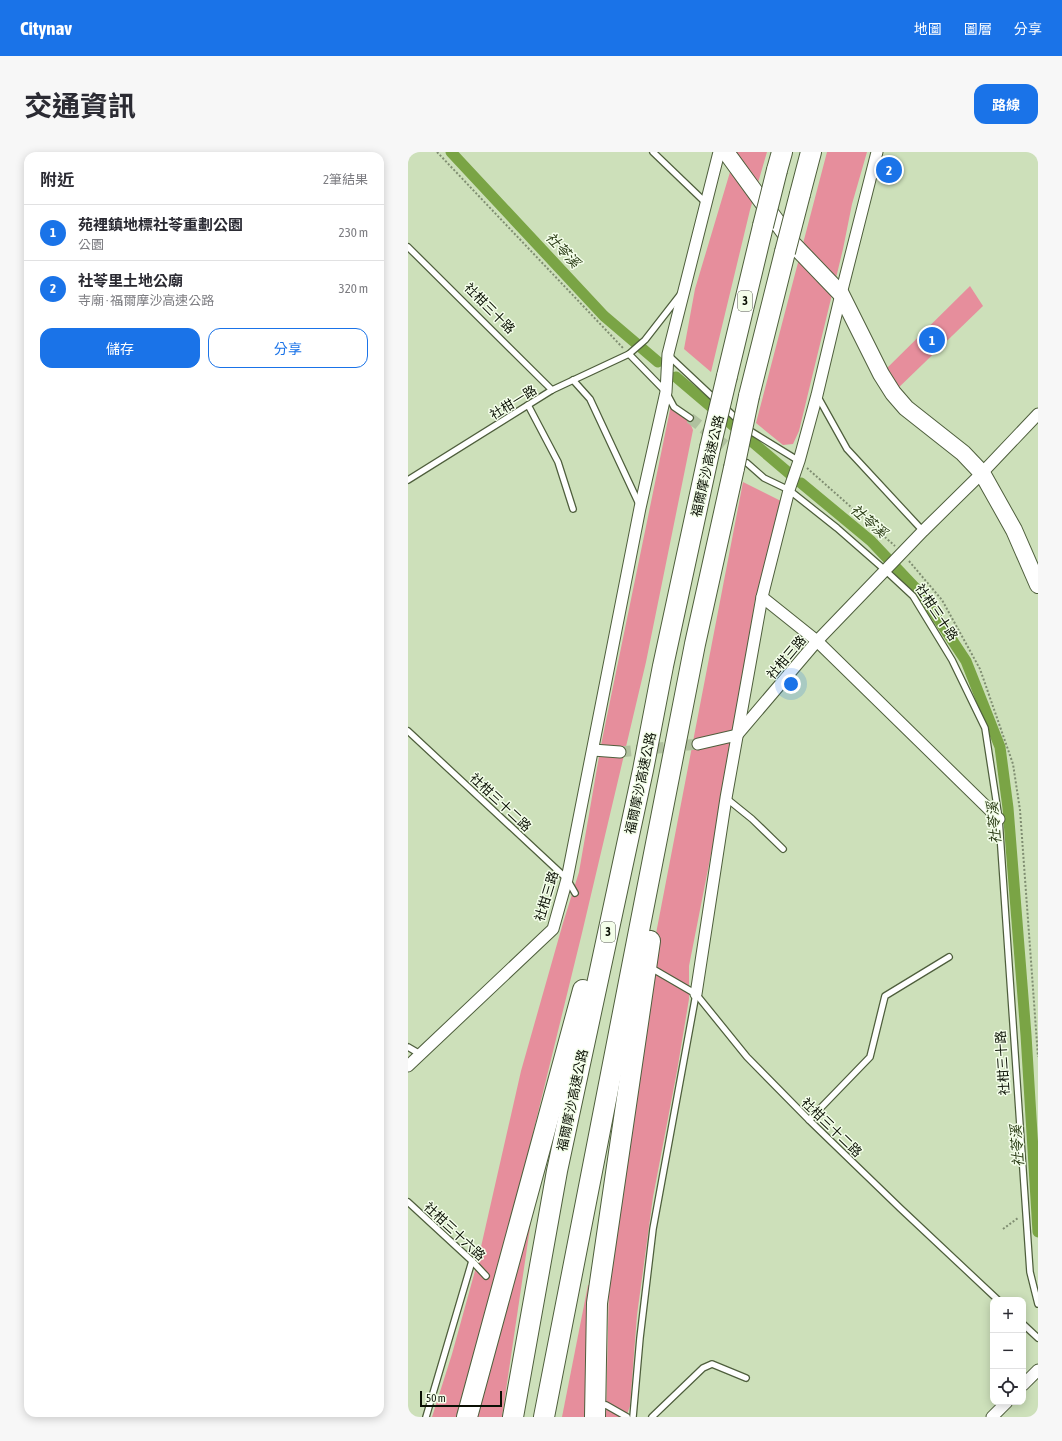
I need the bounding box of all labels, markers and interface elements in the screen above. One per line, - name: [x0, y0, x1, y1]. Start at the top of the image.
- text: Citynav: [20, 17, 72, 39]
- text: 地圖: [914, 21, 942, 37]
- text: 圖層: [964, 21, 992, 37]
- text: 分享: [1014, 21, 1042, 37]
- button: 路線: [974, 84, 1038, 124]
- text: 交通資訊: [24, 90, 136, 122]
- pin: 2: [876, 155, 902, 185]
- text: 附近: [40, 170, 74, 190]
- text: 2筆結果: [323, 172, 368, 187]
- text: 苑裡鎮地標社苓重劃公園: [78, 216, 243, 233]
- text: 1: [50, 225, 56, 240]
- text: 230 m: [339, 225, 368, 240]
- water label: 社苓溪: [543, 229, 585, 272]
- text: 公園: [78, 237, 104, 252]
- text: 社苓里土地公廟: [78, 272, 183, 289]
- street label: 社柑三十路: [461, 280, 518, 337]
- text: 2: [50, 281, 56, 296]
- text: 320 m: [339, 281, 368, 296]
- road number: 3: [738, 291, 752, 311]
- text: 寺廟 · 福爾摩沙高速公路: [78, 293, 214, 308]
- pin: 1: [919, 325, 945, 355]
- button: 儲存: [40, 328, 200, 368]
- button: 分享: [208, 328, 368, 368]
- street label: 社柑一路: [487, 382, 539, 423]
- street label: 福爾摩沙高速公路: [688, 414, 726, 518]
- water label: 社苓溪: [848, 501, 892, 542]
- street label: 社柑三十路: [912, 581, 961, 643]
- street label: 社柑三路: [764, 633, 809, 682]
- your location: [781, 674, 801, 694]
- street label: 福爾摩沙高速公路: [622, 731, 659, 836]
- street label: 社柑三十二路: [467, 770, 534, 834]
- water label: 社苓溪: [984, 799, 1004, 845]
- street label: 社柑三路: [532, 869, 561, 923]
- road number: 3: [601, 922, 615, 942]
- street label: 社柑三十路: [993, 1030, 1012, 1096]
- street label: 福爾摩沙高速公路: [554, 1048, 591, 1153]
- street label: 社柑三十二路: [798, 1095, 865, 1160]
- water label: 社苓溪: [1007, 1122, 1026, 1168]
- street label: 社柑三十六路: [421, 1199, 488, 1263]
- map controls: [990, 1297, 1026, 1405]
- button: +: [990, 1297, 1026, 1333]
- button: −: [990, 1333, 1026, 1369]
- button: locate: [990, 1369, 1026, 1405]
- scale bar: [420, 1389, 502, 1408]
- text: 50 m: [426, 1392, 446, 1404]

